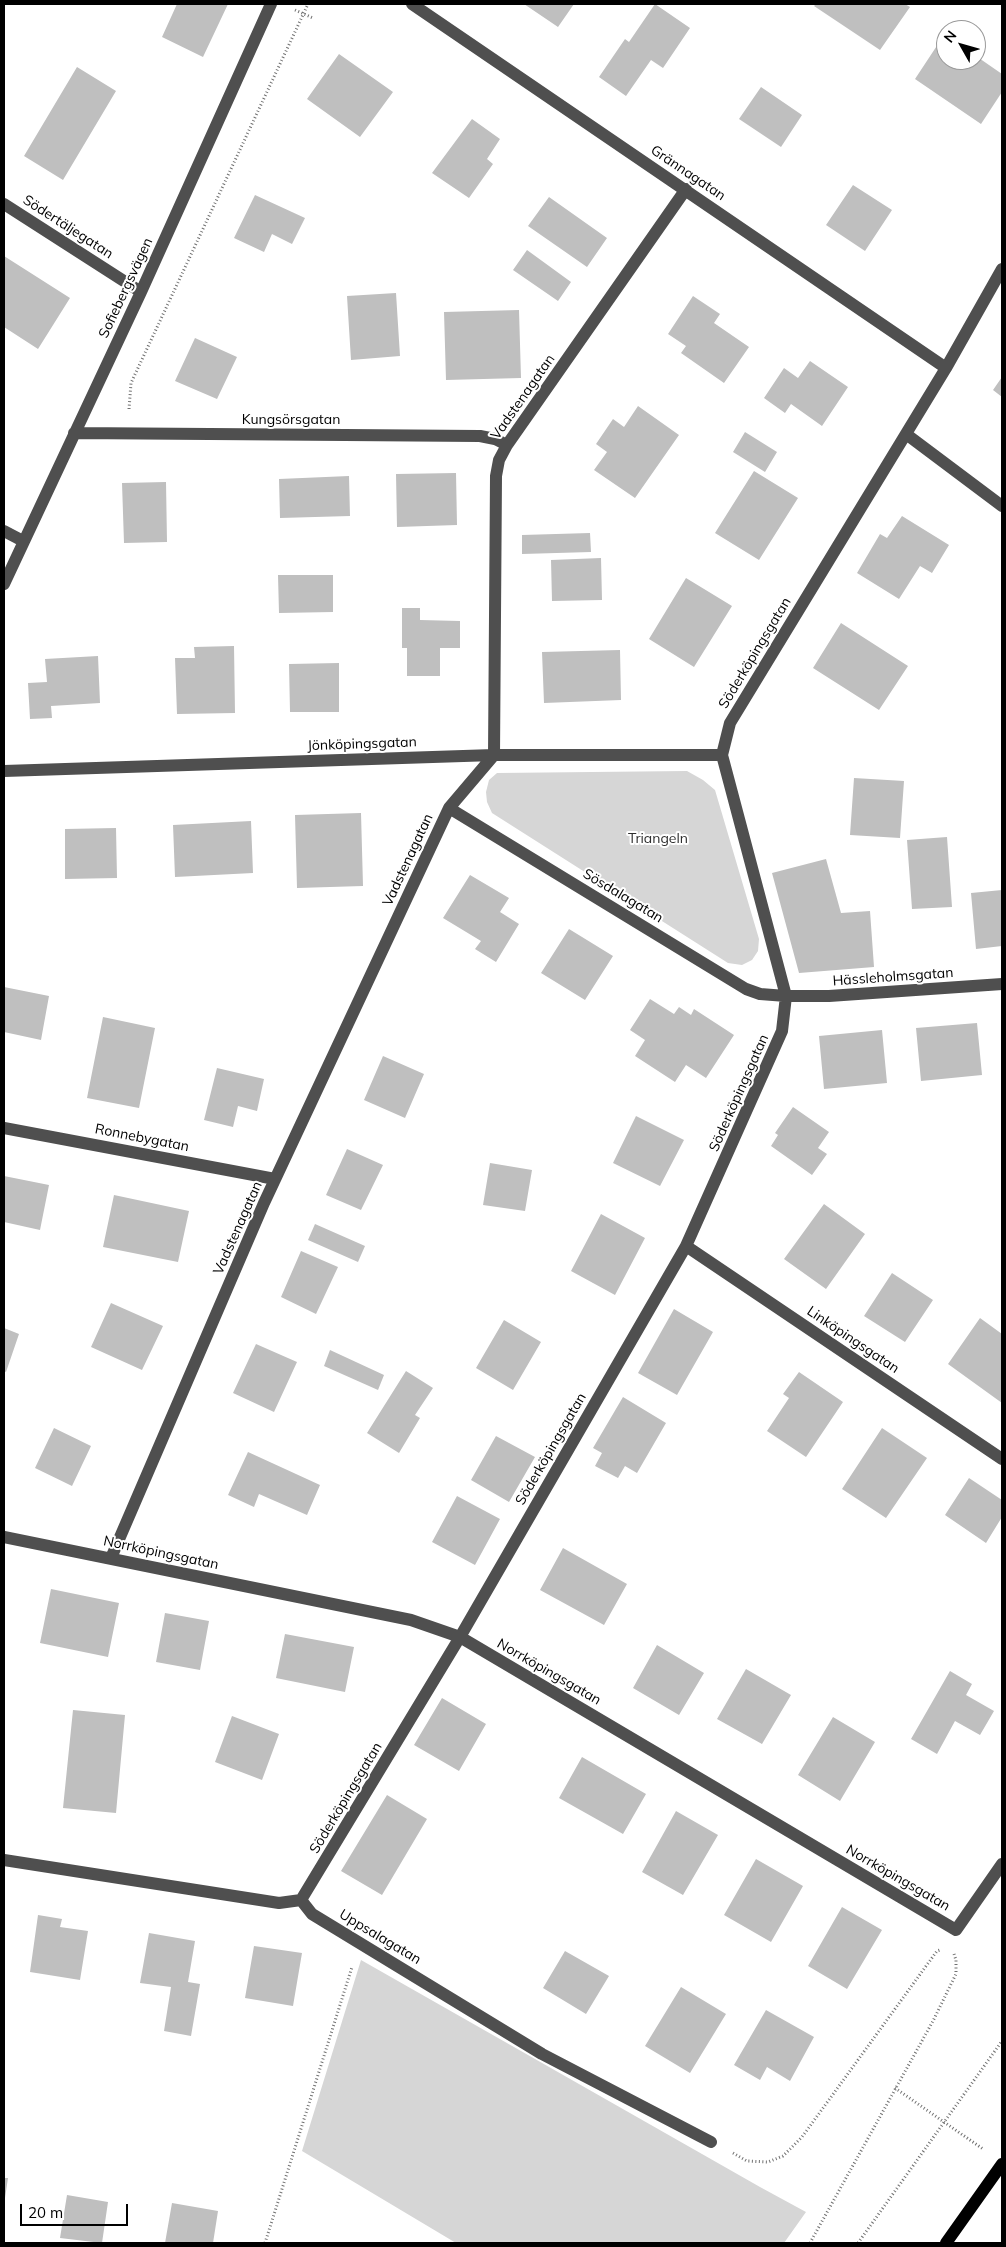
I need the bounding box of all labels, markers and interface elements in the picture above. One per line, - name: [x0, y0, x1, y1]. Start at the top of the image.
- north arrow: [936, 20, 986, 70]
- text: N: [940, 27, 960, 46]
- street label: Grännagatan: [647, 142, 729, 204]
- street label: Södertäljegatan: [20, 192, 116, 262]
- street label: Sofiebergsvägen: [95, 235, 157, 341]
- street label: Vadstenagatan: [487, 351, 559, 443]
- street label: Kungsörsgatan: [242, 412, 340, 428]
- street label: Söderköpingsgatan: [715, 594, 795, 712]
- street label: Jönköpingsgatan: [307, 734, 417, 754]
- street label: Vadstenagatan: [379, 811, 437, 909]
- park label: Triangeln: [628, 831, 688, 847]
- street label: Sösdalagatan: [580, 865, 666, 927]
- street label: Hässleholmsgatan: [832, 964, 954, 990]
- street label: Söderköpingsgatan: [706, 1032, 772, 1154]
- street label: Ronnebygatan: [94, 1121, 190, 1155]
- street label: Vadstenagatan: [210, 1179, 266, 1277]
- street label: Linköpingsgatan: [804, 1303, 902, 1377]
- street label: Söderköpingsgatan: [512, 1390, 590, 1508]
- street label: Norrköpingsgatan: [102, 1533, 220, 1573]
- street label: Norrköpingsgatan: [494, 1635, 604, 1709]
- street label: Söderköpingsgatan: [306, 1739, 386, 1857]
- street label: Norrköpingsgatan: [843, 1841, 953, 1915]
- street label: Uppsalagatan: [336, 1906, 424, 1968]
- scale bar: [22, 2194, 130, 2226]
- text: 20 m: [28, 2203, 63, 2222]

